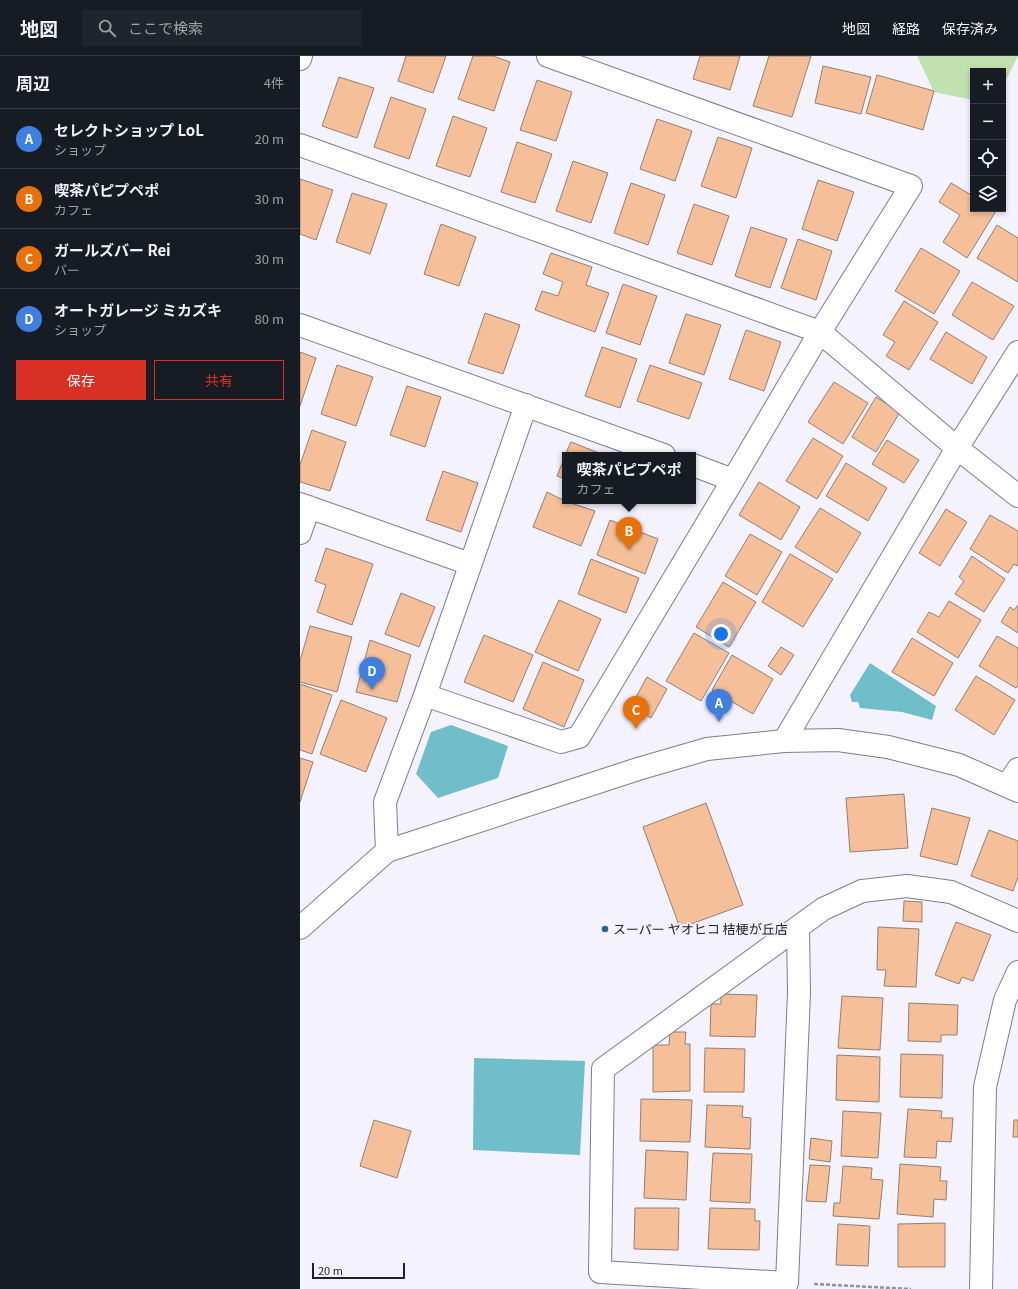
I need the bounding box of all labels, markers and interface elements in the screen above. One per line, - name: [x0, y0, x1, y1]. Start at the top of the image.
- search box: [82, 10, 362, 46]
- text: 地図: [20, 14, 58, 41]
- icon: search: [96, 17, 118, 39]
- text: ここで検索: [128, 17, 203, 38]
- text: 地図: [842, 18, 870, 38]
- text: 経路: [892, 18, 920, 38]
- text: 保存済み: [942, 18, 998, 38]
- map controls: [970, 68, 1006, 212]
- button: +: [970, 68, 1006, 104]
- text: 周辺: [16, 70, 50, 95]
- text: 4件: [264, 73, 284, 92]
- button: −: [970, 104, 1006, 140]
- text: セレクトショップ LoL: [54, 119, 204, 140]
- text: A: [25, 129, 33, 148]
- text: 20 m: [255, 129, 284, 148]
- text: ショップ: [54, 140, 106, 159]
- button: locate: [970, 140, 1006, 176]
- button: layers: [970, 176, 1006, 212]
- text: 喫茶パピプペポ: [54, 179, 159, 200]
- text: B: [25, 189, 33, 208]
- text: 30 m: [255, 189, 284, 208]
- text: カフェ: [54, 200, 93, 219]
- text: ガールズバー Rei: [54, 239, 171, 260]
- text: C: [25, 249, 33, 268]
- text: 30 m: [255, 249, 284, 268]
- text: バー: [54, 260, 80, 279]
- text: オートガレージ ミカズキ: [54, 299, 222, 320]
- text: D: [24, 309, 34, 328]
- text: 80 m: [255, 309, 284, 328]
- text: ショップ: [54, 320, 106, 339]
- button: 保存: [16, 360, 146, 400]
- button: 共有: [154, 360, 284, 400]
- popup: [562, 452, 696, 504]
- text: 喫茶パピプペポ: [576, 458, 682, 479]
- text: カフェ: [576, 479, 616, 498]
- pin: B: [616, 517, 642, 550]
- your location: [711, 624, 731, 644]
- pin: D: [359, 657, 385, 690]
- pin: A: [706, 689, 732, 722]
- pin: C: [623, 696, 649, 729]
- place label: スーパー ヤオヒコ 桔梗が丘店: [613, 919, 788, 938]
- marker: スーパー ヤオヒコ 桔梗が丘店: [600, 924, 610, 934]
- scale bar: [312, 1261, 405, 1280]
- text: 20 m: [318, 1262, 343, 1278]

